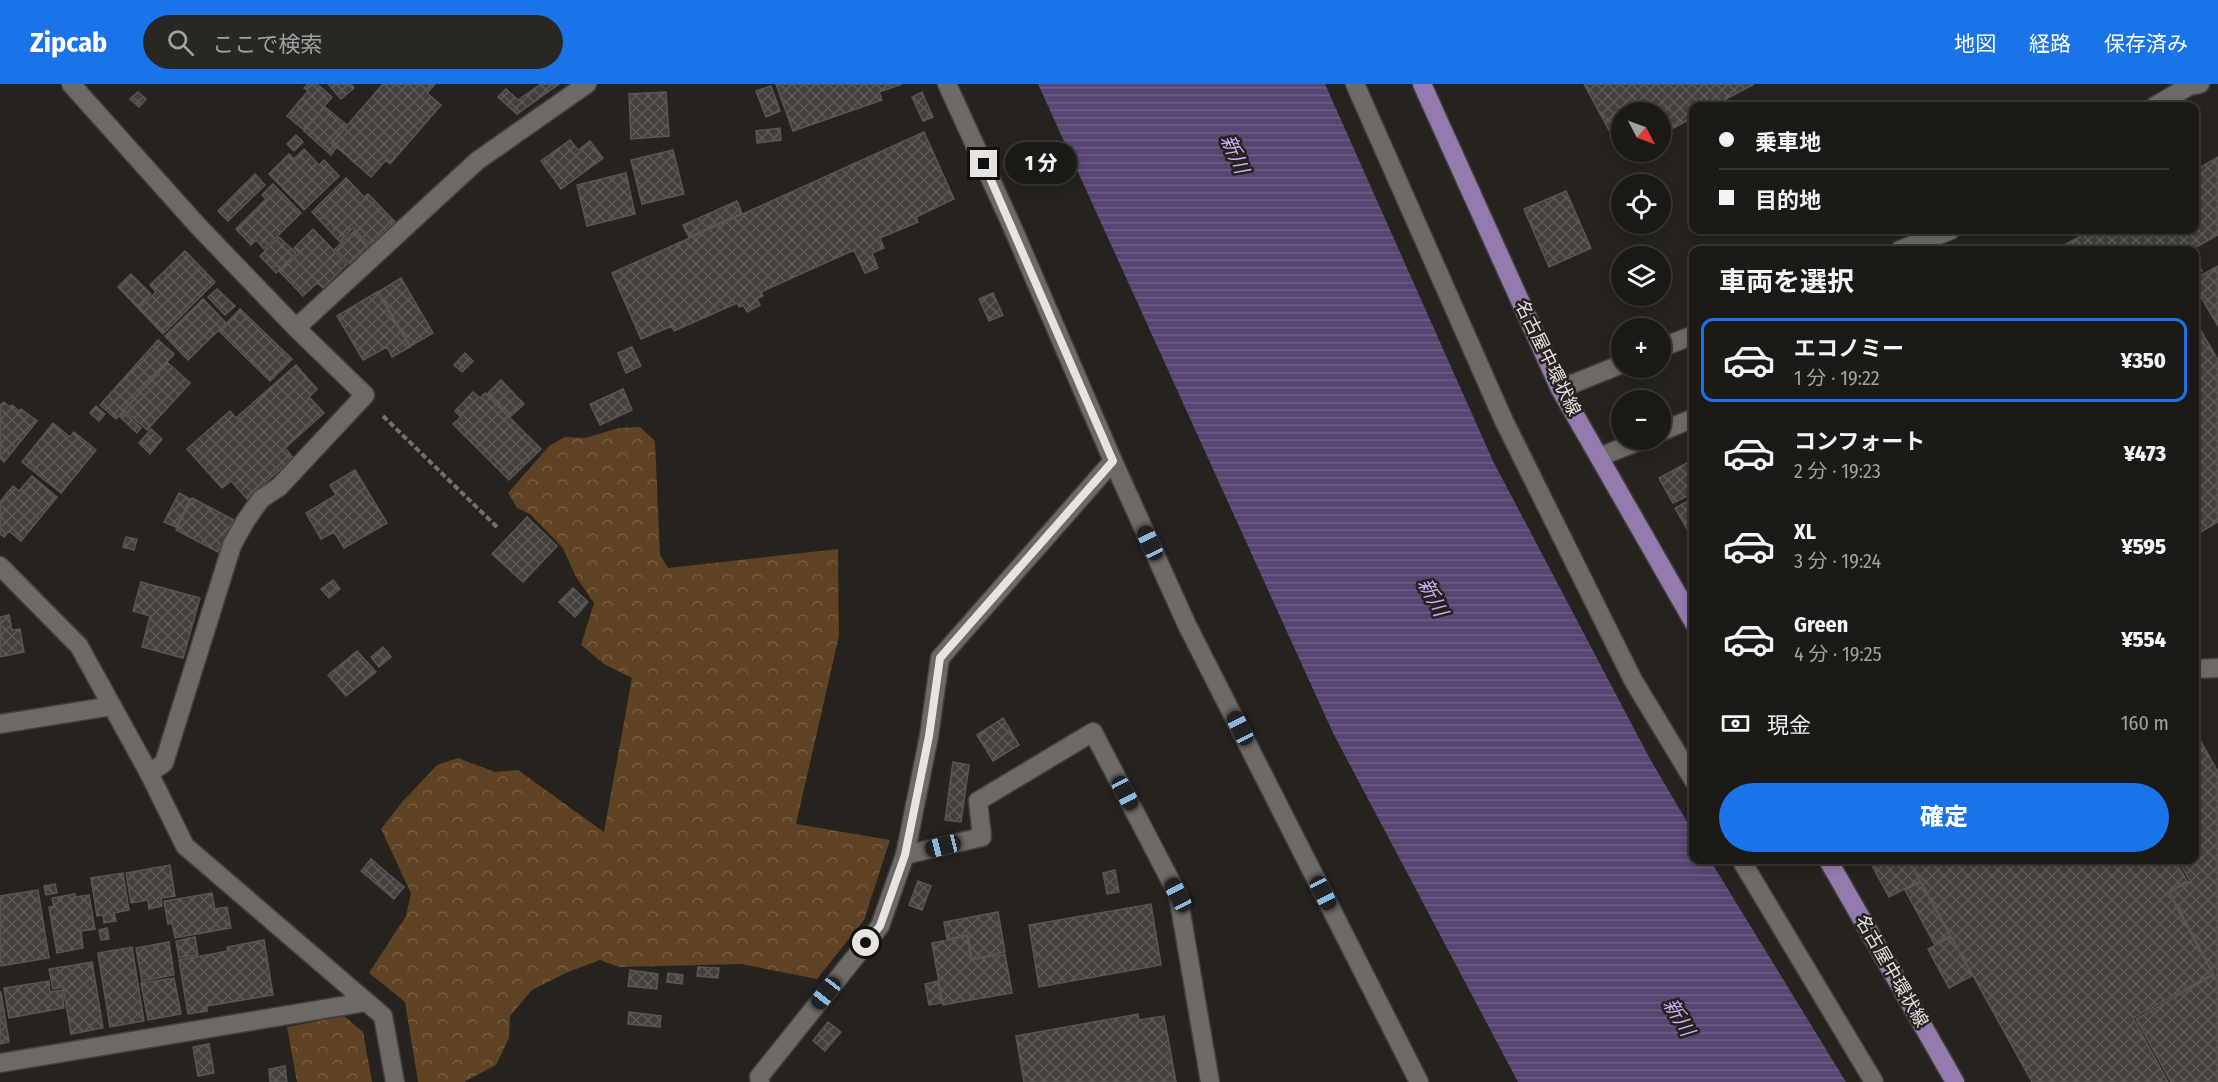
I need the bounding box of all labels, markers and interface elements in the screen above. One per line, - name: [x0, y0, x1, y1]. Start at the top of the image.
- search box: [143, 15, 563, 69]
- text: Zipcab: [30, 26, 107, 59]
- icon: search: [164, 26, 197, 59]
- text: ここで検索: [212, 31, 322, 58]
- text: 地図: [1954, 31, 1996, 57]
- text: 経路: [2029, 31, 2071, 57]
- text: 保存済み: [2104, 31, 2188, 57]
- north arrow: [1611, 102, 1671, 162]
- map controls: [1611, 102, 1671, 450]
- text: 乗車地: [1755, 129, 1821, 156]
- water label: 新川: [1216, 131, 1255, 179]
- callout: 1 分: [1005, 143, 1077, 185]
- route end: [970, 150, 997, 177]
- text: 1 分: [1025, 151, 1057, 175]
- button: locate: [1611, 174, 1671, 234]
- text: 目的地: [1755, 187, 1821, 214]
- button: layers: [1611, 246, 1671, 306]
- text: 車両を選択: [1719, 266, 1854, 298]
- street label: 名古屋中環状線: [1510, 297, 1586, 419]
- button: +: [1611, 318, 1671, 378]
- icon: car: [1722, 333, 1776, 387]
- text: エコノミー: [1794, 335, 1904, 362]
- text: ¥350: [2121, 347, 2166, 374]
- text: 1 分 · 19:22: [1794, 366, 1880, 390]
- button: −: [1611, 390, 1671, 450]
- icon: car: [1722, 426, 1776, 480]
- text: コンフォート: [1794, 428, 1925, 455]
- text: ¥473: [2124, 440, 2166, 467]
- text: 2 分 · 19:23: [1794, 459, 1881, 483]
- text: XL: [1794, 518, 1816, 545]
- icon: car: [1722, 519, 1776, 573]
- car: [1134, 523, 1166, 563]
- text: ¥595: [2121, 533, 2166, 560]
- text: 3 分 · 19:24: [1794, 549, 1881, 573]
- water label: 新川: [1413, 574, 1454, 622]
- text: Green: [1794, 611, 1848, 638]
- icon: car: [1722, 612, 1776, 666]
- text: ¥554: [2121, 626, 2166, 653]
- text: 4 分 · 19:25: [1794, 642, 1882, 666]
- icon: cash: [1719, 707, 1752, 740]
- car: [1224, 708, 1256, 748]
- text: 160 m: [2121, 711, 2169, 735]
- text: 現金: [1767, 712, 1811, 739]
- car: [1109, 773, 1141, 813]
- button: 確定: [1719, 783, 2169, 852]
- car: [923, 833, 963, 859]
- car: [1307, 873, 1339, 913]
- car: [1162, 875, 1194, 915]
- street label: 名古屋中環状線: [1851, 911, 1933, 1031]
- route start: [852, 929, 879, 956]
- car: [808, 973, 844, 1013]
- water label: 新川: [1658, 994, 1701, 1042]

